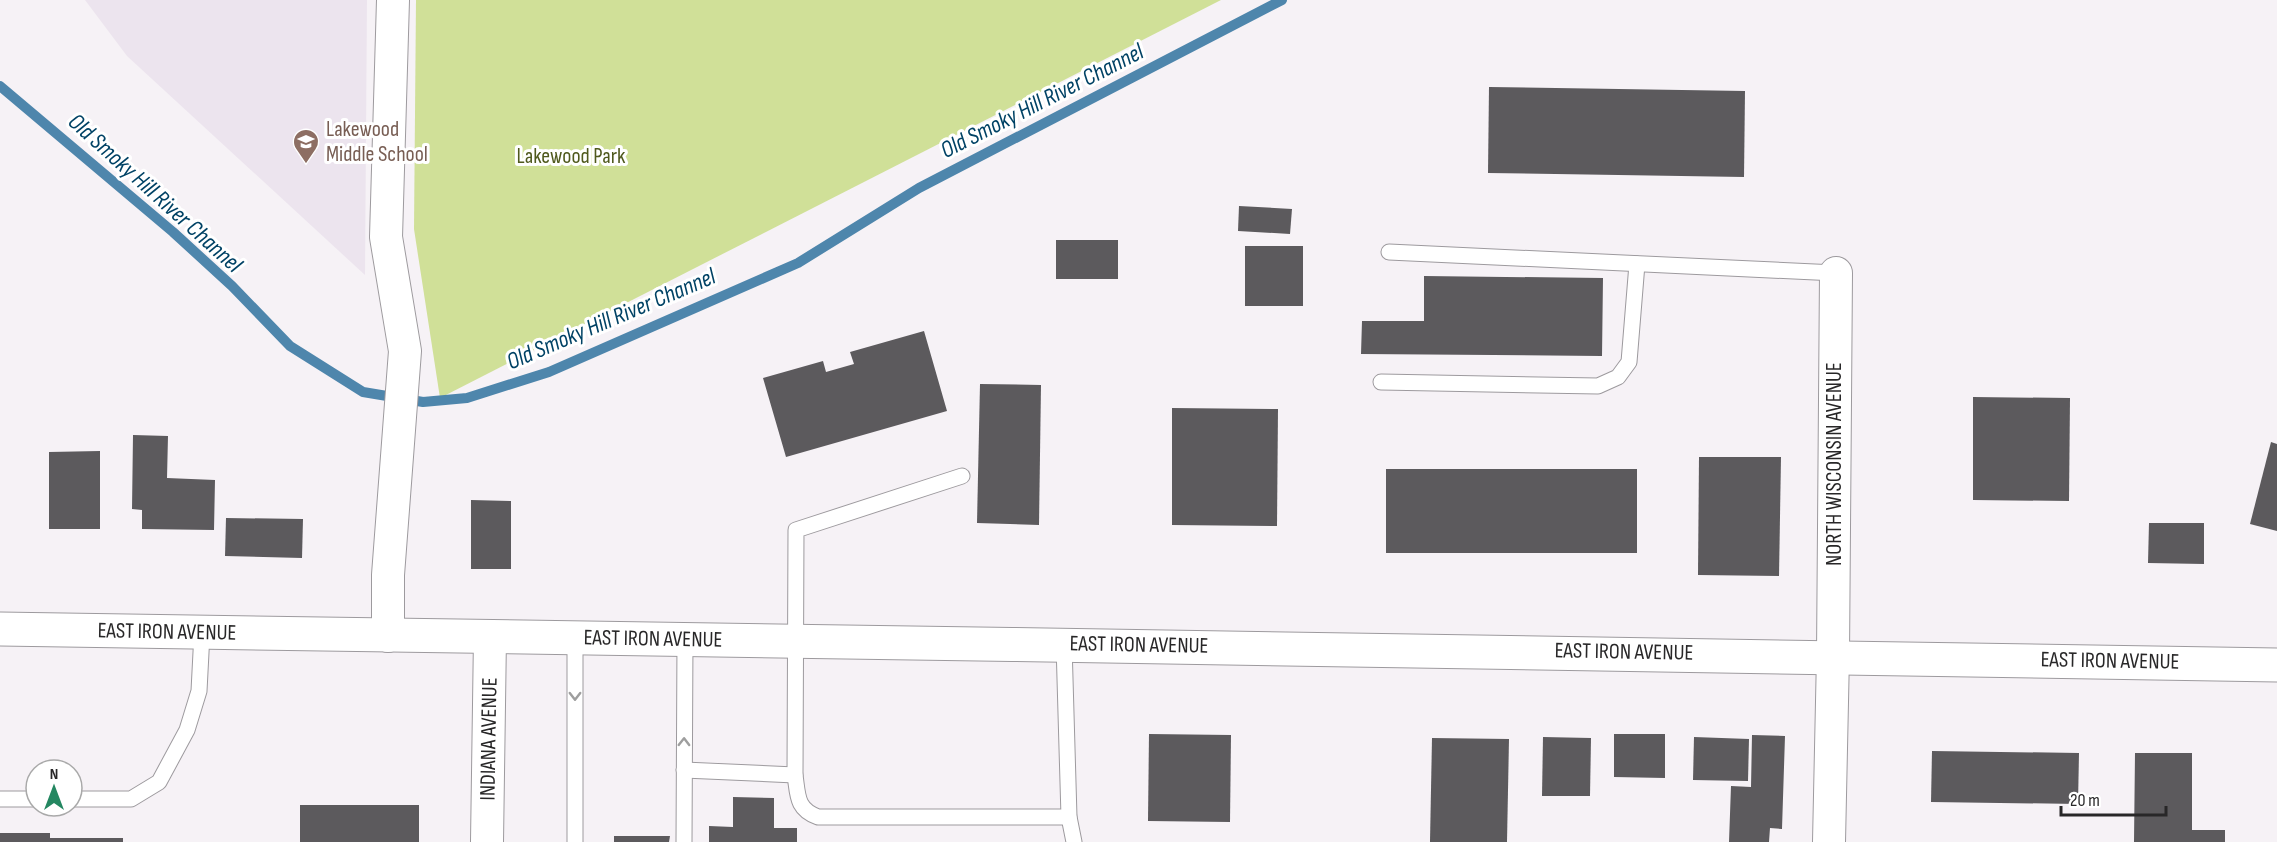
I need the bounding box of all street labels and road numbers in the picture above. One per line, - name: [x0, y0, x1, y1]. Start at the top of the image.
- street label: NORTH WISCONSIN AVENUE: [1821, 362, 1848, 566]
- street label: EAST IRON AVENUE: [97, 617, 237, 647]
- street label: EAST IRON AVENUE: [583, 624, 723, 654]
- street label: EAST IRON AVENUE: [1069, 630, 1209, 660]
- street label: EAST IRON AVENUE: [1554, 637, 1694, 667]
- street label: EAST IRON AVENUE: [2040, 646, 2180, 676]
- street label: INDIANA AVENUE: [474, 677, 504, 801]

